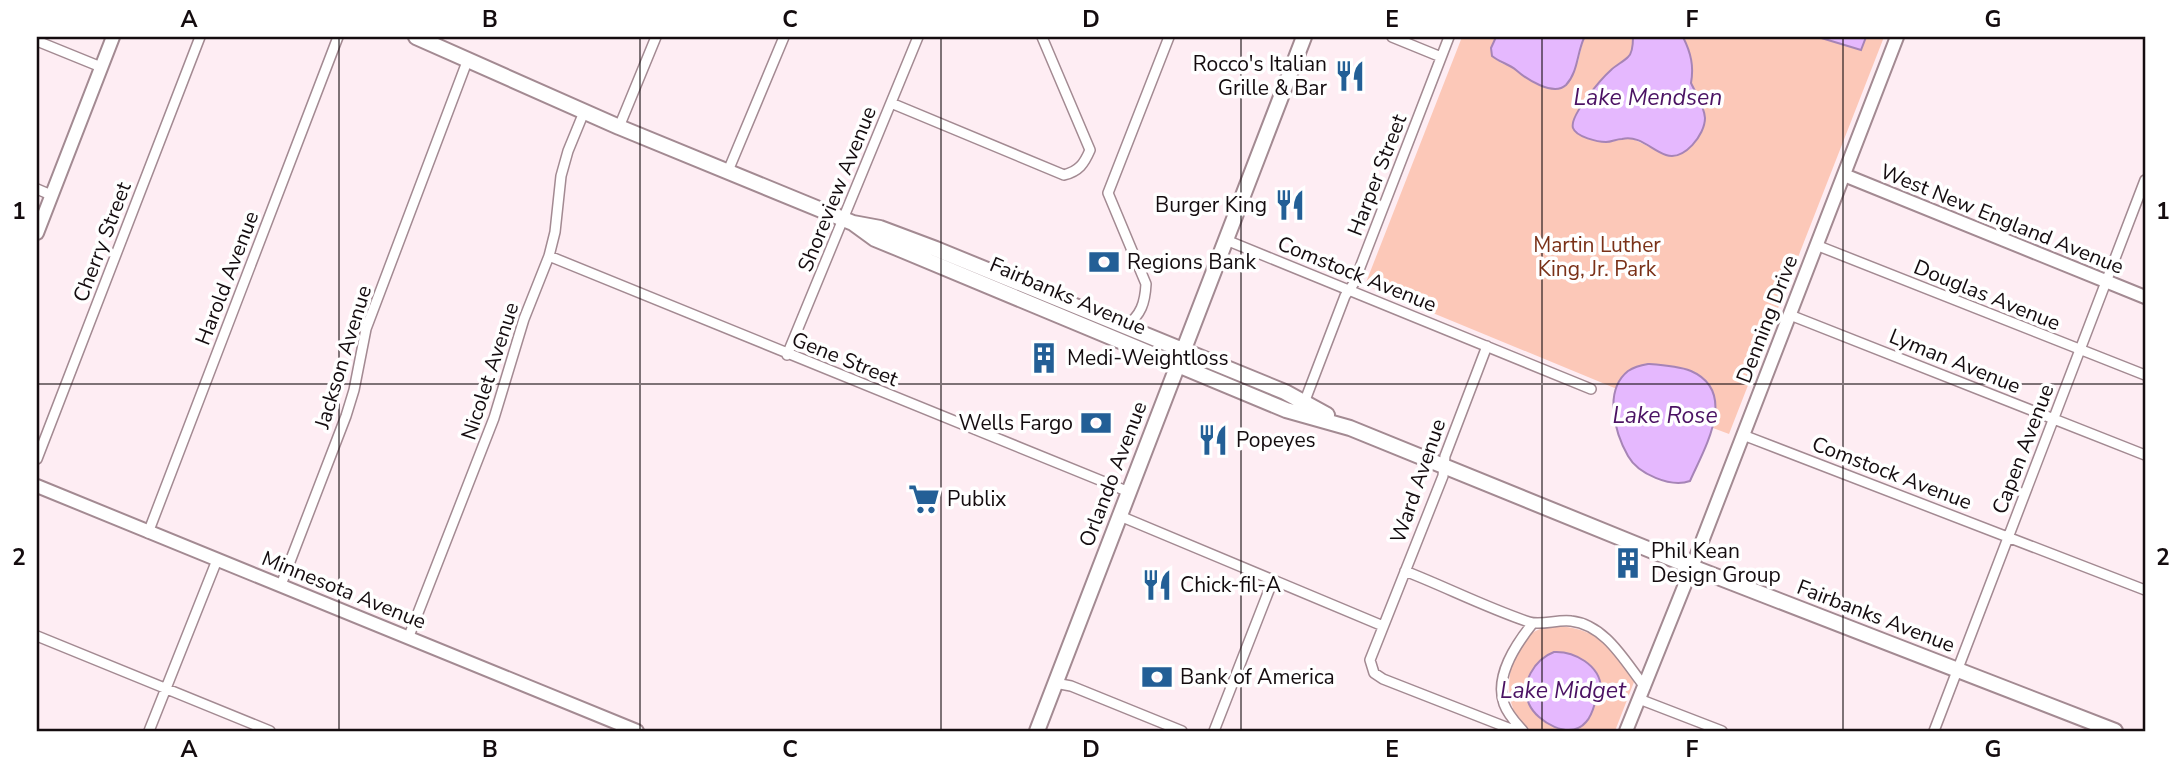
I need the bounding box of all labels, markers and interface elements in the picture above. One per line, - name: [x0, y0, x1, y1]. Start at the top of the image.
- text: A: [180, 4, 198, 35]
- text: B: [482, 4, 498, 35]
- text: C: [782, 4, 798, 35]
- text: D: [1082, 4, 1100, 35]
- text: E: [1385, 4, 1399, 35]
- text: F: [1686, 4, 1699, 35]
- text: G: [1985, 4, 2001, 35]
- place label: Rocco's Italian Grille & Bar: [1193, 50, 1327, 102]
- restaurant icon: Rocco's Italian Grille & Bar: [1333, 59, 1367, 93]
- water label: Lake Mendsen: [1574, 82, 1722, 113]
- street label: Shoreview Avenue: [791, 102, 883, 276]
- street label: Harper Street: [1341, 110, 1413, 240]
- street label: West New England Avenue: [1876, 157, 2128, 281]
- street label: Cherry Street: [66, 177, 138, 306]
- restaurant icon: Burger King: [1273, 188, 1307, 222]
- place label: Burger King: [1155, 191, 1267, 219]
- text: 1: [12, 196, 26, 227]
- text: 1: [2156, 196, 2170, 227]
- street label: Harold Avenue: [189, 207, 265, 349]
- street label: Comstock Avenue: [1273, 229, 1441, 319]
- park label: Martin Luther King, Jr. Park: [1533, 231, 1661, 283]
- bank icon: Regions Bank: [1087, 245, 1121, 279]
- place label: Regions Bank: [1127, 248, 1257, 276]
- street label: Fairbanks Avenue: [986, 250, 1150, 342]
- street label: Denning Drive: [1730, 251, 1804, 387]
- street label: Douglas Avenue: [1910, 253, 2064, 337]
- street label: Jackson Avenue: [308, 282, 378, 433]
- street label: Nicolet Avenue: [455, 299, 525, 443]
- street label: Lyman Avenue: [1885, 322, 2025, 400]
- street label: Gene Street: [788, 325, 903, 393]
- building icon: Medi-Weightloss: [1027, 341, 1061, 375]
- place label: Medi-Weightloss: [1067, 344, 1229, 372]
- street label: Capen Avenue: [1985, 380, 2061, 518]
- street label: Orlando Avenue: [1072, 397, 1154, 551]
- water label: Lake Rose: [1612, 400, 1718, 431]
- bank icon: Wells Fargo: [1079, 406, 1113, 440]
- place label: Wells Fargo: [959, 409, 1073, 437]
- street label: Ward Avenue: [1384, 415, 1452, 547]
- restaurant icon: Popeyes: [1196, 423, 1230, 457]
- place label: Popeyes: [1236, 426, 1316, 454]
- street label: Comstock Avenue: [1808, 430, 1976, 516]
- supermarket icon: Publix: [907, 482, 941, 516]
- place label: Publix: [947, 485, 1006, 513]
- place label: Phil Kean Design Group: [1651, 537, 1781, 589]
- text: 2: [12, 542, 26, 573]
- text: 2: [2156, 542, 2170, 573]
- street label: Minnesota Avenue: [258, 544, 430, 636]
- building icon: Phil Kean Design Group: [1611, 546, 1645, 580]
- restaurant icon: Chick-fil-A: [1140, 568, 1174, 602]
- place label: Chick-fil-A: [1180, 571, 1281, 599]
- street label: Fairbanks Avenue: [1793, 573, 1959, 659]
- bank icon: Bank of America: [1140, 660, 1174, 694]
- place label: Bank of America: [1180, 663, 1335, 691]
- water label: Lake Midget: [1500, 675, 1627, 706]
- text: A: [180, 734, 198, 765]
- text: B: [482, 734, 498, 765]
- text: C: [782, 734, 798, 765]
- text: D: [1082, 734, 1100, 765]
- text: E: [1385, 734, 1399, 765]
- text: F: [1686, 734, 1699, 765]
- text: G: [1985, 734, 2001, 765]

